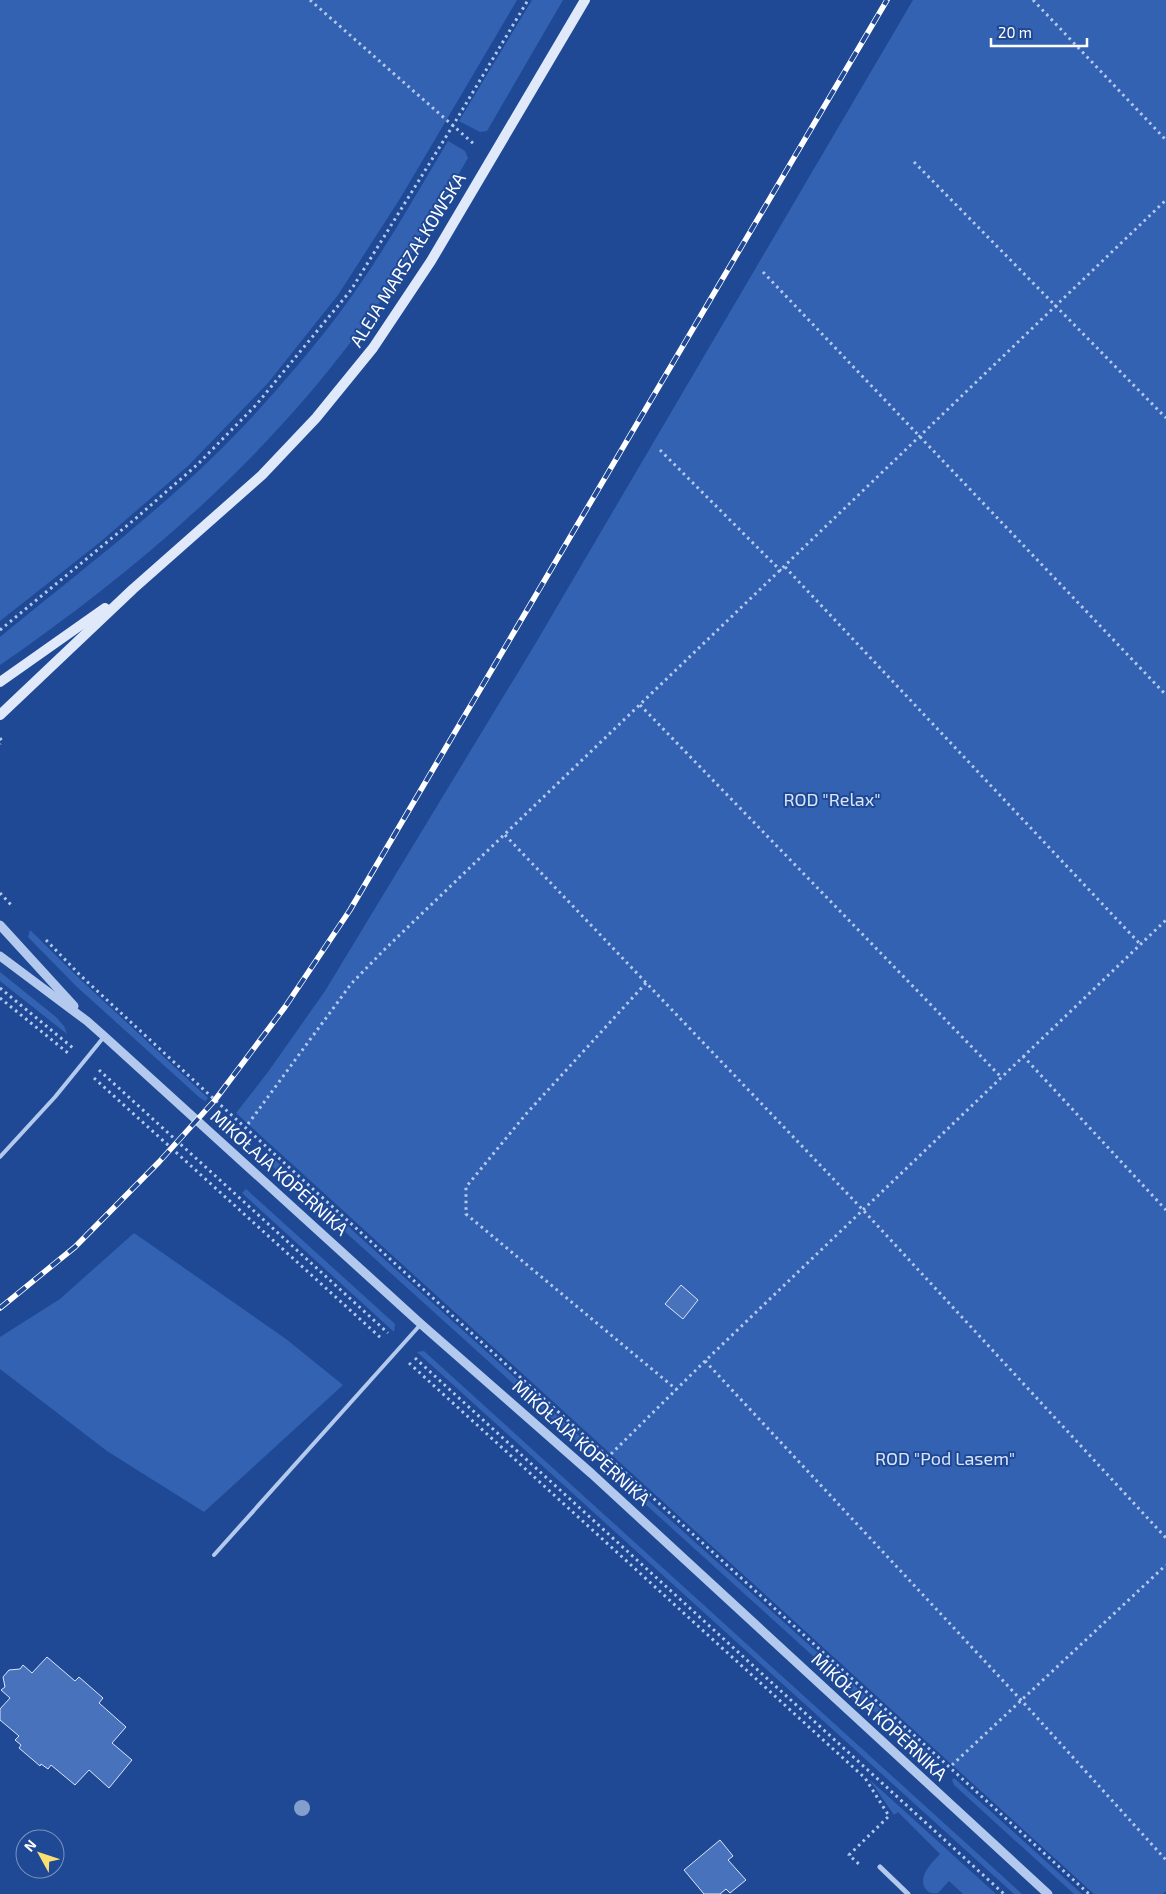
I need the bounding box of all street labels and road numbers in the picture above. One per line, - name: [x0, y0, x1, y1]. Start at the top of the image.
- street label: ALEJA MARSZAŁKOWSKA: [344, 167, 470, 351]
- street label: MIKOŁAJA KOPERNIKA: [206, 1105, 354, 1240]
- street label: MIKOŁAJA KOPERNIKA: [508, 1375, 656, 1510]
- street label: MIKOŁAJA KOPERNIKA: [807, 1648, 953, 1785]

